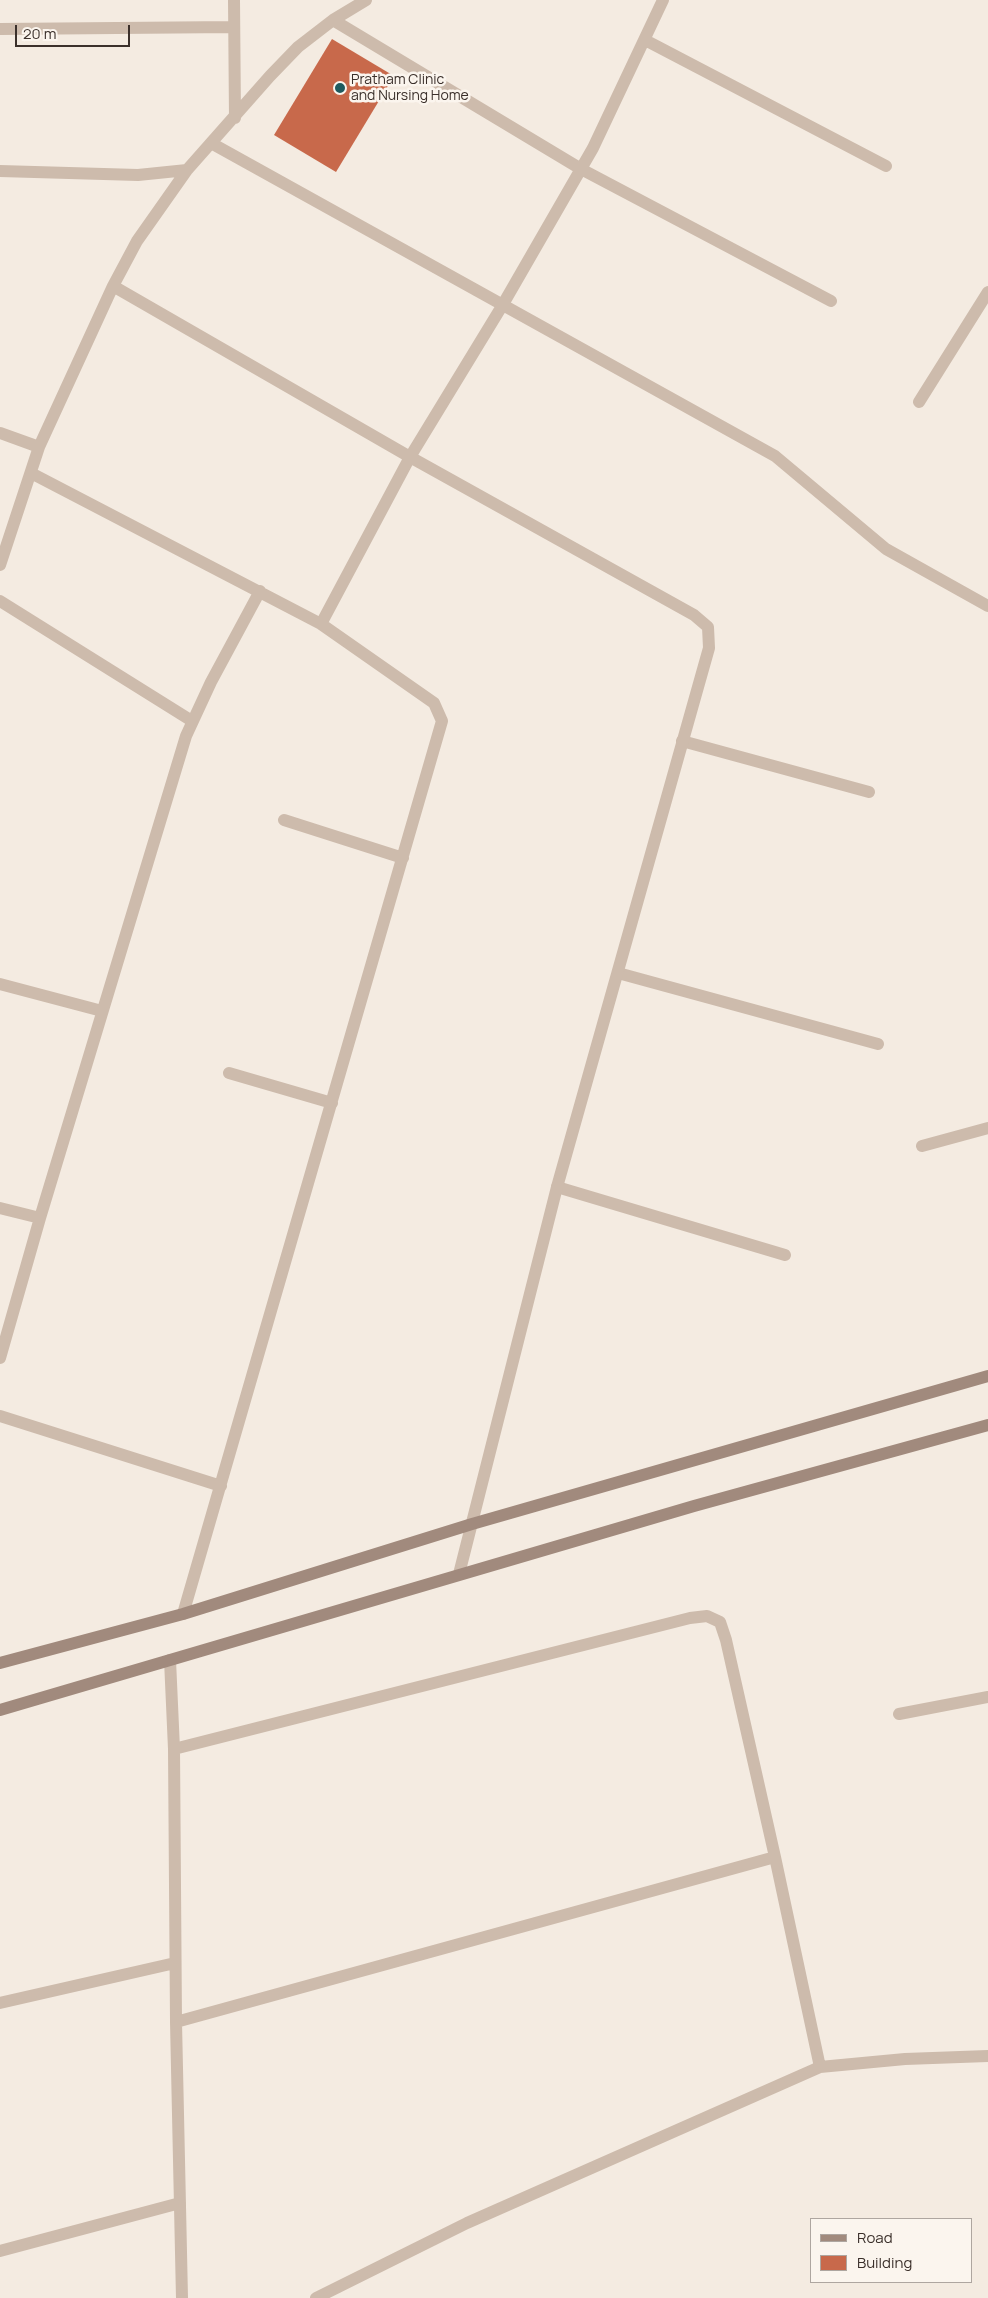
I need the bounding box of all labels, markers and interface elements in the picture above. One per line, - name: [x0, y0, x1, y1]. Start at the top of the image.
- scale bar: [18, 15, 132, 47]
- text: 20 m: [23, 23, 56, 44]
- place label: Pratham Clinic and Nursing Home: [351, 72, 469, 104]
- marker: Pratham Clinic and Nursing Home: [333, 81, 347, 95]
- legend: [810, 2218, 973, 2283]
- text: Road: [857, 2227, 893, 2248]
- text: Building: [857, 2252, 912, 2273]

